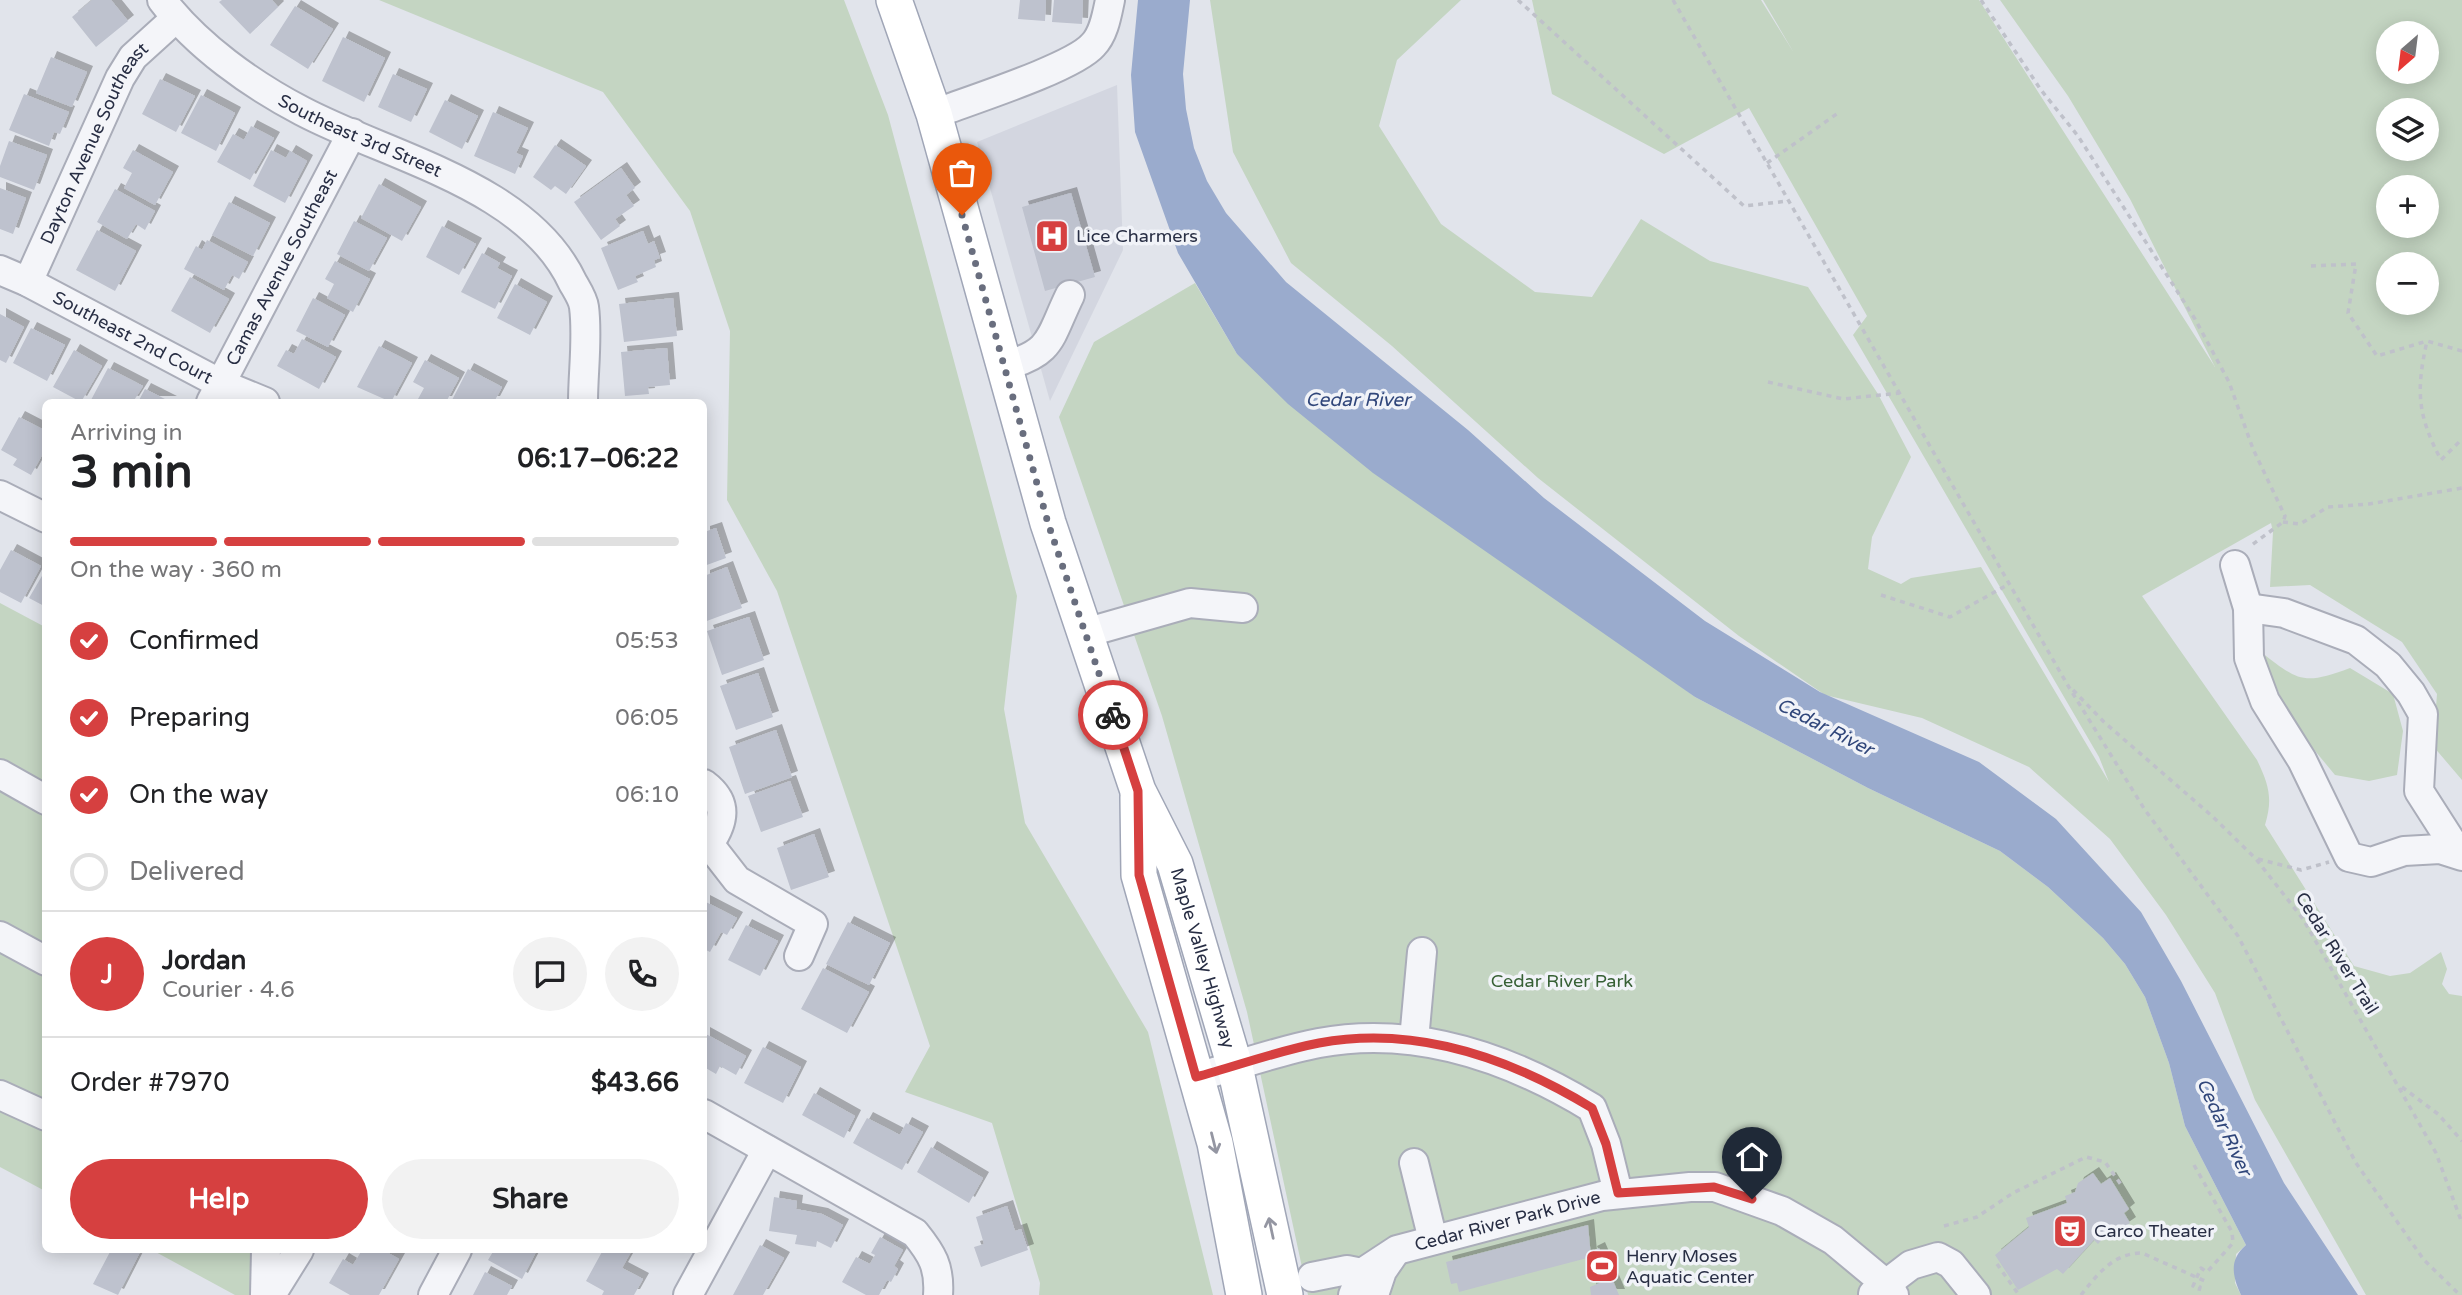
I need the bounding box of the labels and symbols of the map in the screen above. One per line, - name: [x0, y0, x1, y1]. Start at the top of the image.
- north arrow: [2376, 21, 2440, 84]
- street label: Dayton Avenue Southeast: [36, 37, 153, 248]
- street label: Southeast 3rd Street: [274, 89, 445, 182]
- pin: [932, 143, 992, 215]
- street label: Camas Avenue Southeast: [221, 165, 342, 369]
- hospital icon: Lice Charmers: [1033, 217, 1071, 255]
- place label: Lice Charmers: [1076, 225, 1198, 247]
- street label: Southeast 2nd Court: [49, 286, 217, 389]
- water label: Cedar River: [1306, 389, 1413, 411]
- courier: [1078, 680, 1148, 750]
- water label: Cedar River: [1773, 693, 1879, 762]
- street label: Maple Valley Highway: [1166, 865, 1240, 1051]
- street label: Cedar River Trail: [2291, 888, 2383, 1018]
- park label: Cedar River Park: [1491, 970, 1633, 992]
- water label: Cedar River: [2192, 1075, 2257, 1182]
- pin: [1722, 1127, 1782, 1199]
- one-way arrow: [1208, 1131, 1222, 1154]
- street label: Cedar River Park Drive: [1412, 1186, 1603, 1256]
- theatre icon: Carco Theater: [2051, 1212, 2089, 1250]
- one-way arrow: [1263, 1217, 1277, 1240]
- place label: Carco Theater: [2094, 1220, 2214, 1242]
- place label: Henry Moses Aquatic Center: [1626, 1245, 1754, 1288]
- sports icon: Henry Moses Aquatic Center: [1583, 1247, 1621, 1285]

